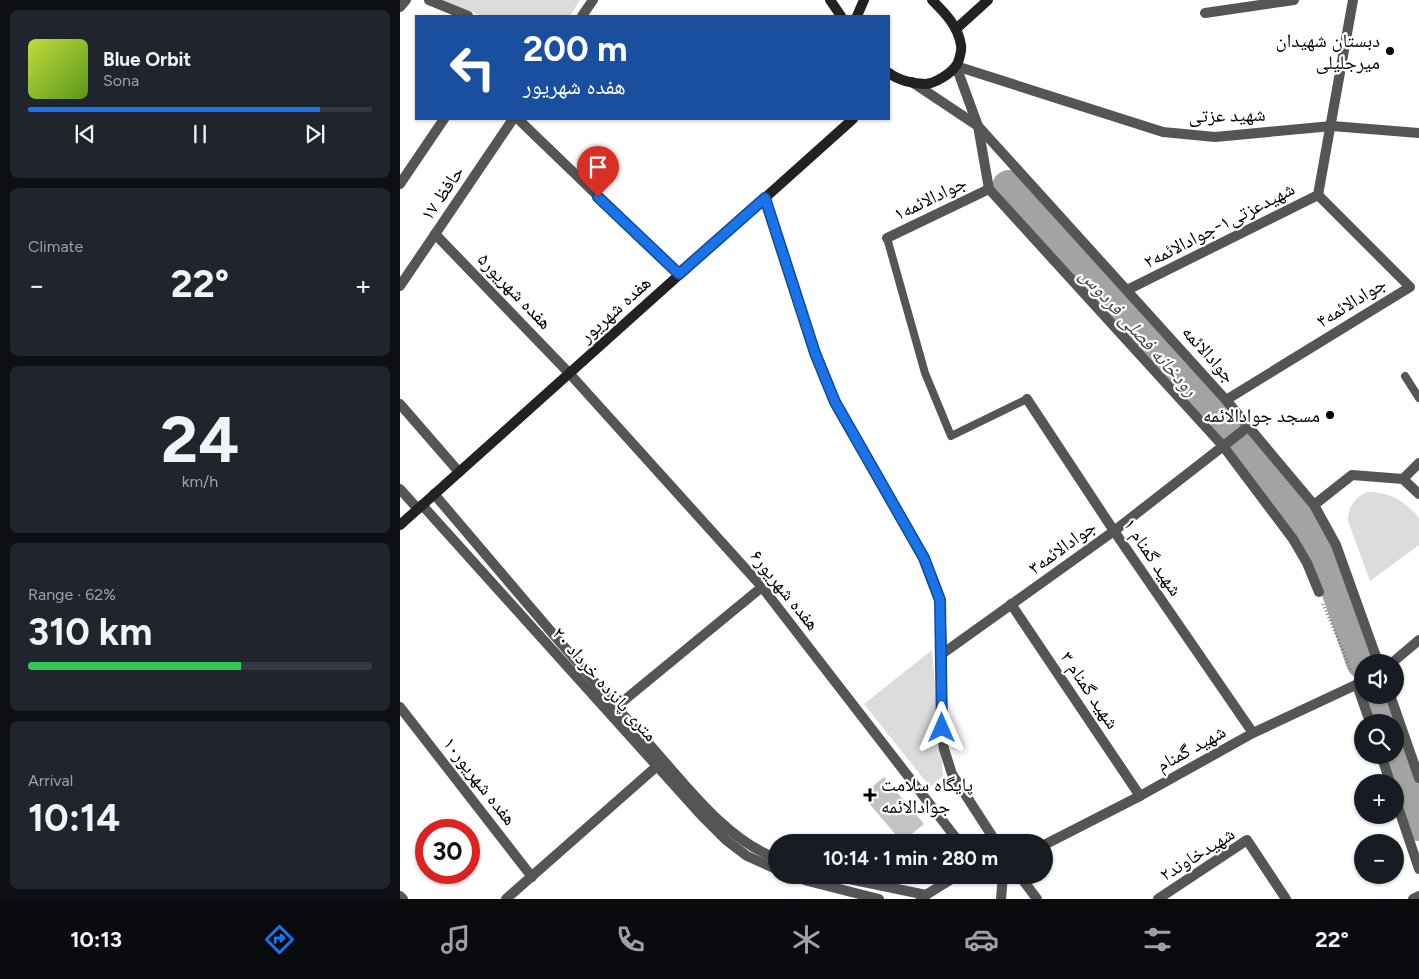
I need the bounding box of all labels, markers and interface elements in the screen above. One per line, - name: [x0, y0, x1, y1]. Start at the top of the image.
- text: 200 m: [523, 28, 627, 70]
- place label: دبستان شهیدان میرجلیلی: [1276, 29, 1380, 74]
- icon: left: [440, 35, 505, 100]
- marker: دبستان شهیدان میرجلیلی: [1384, 45, 1396, 57]
- text: Blue Orbit: [103, 48, 191, 71]
- text: Sona: [103, 71, 139, 90]
- text: هفده شهریور: [523, 73, 626, 100]
- street label: شهید عزتی: [1188, 103, 1266, 127]
- icon: previous: [71, 120, 99, 148]
- icon: pause: [186, 120, 214, 148]
- icon: next: [301, 120, 329, 148]
- pin: [577, 146, 619, 197]
- icon: arrive: [584, 153, 612, 181]
- street label: حافظ ۱۷: [415, 161, 469, 225]
- street label: جوادالائمه۱: [890, 171, 970, 225]
- street label: شهیدعزتی۱-جوادالائمه۲: [1139, 177, 1299, 273]
- text: Climate: [28, 237, 83, 256]
- street label: هفده شهریور۵: [473, 248, 557, 334]
- text: 22°: [171, 261, 229, 307]
- water label: رودخانه فصلی فردوس: [1074, 263, 1203, 402]
- text: −: [28, 268, 45, 302]
- text: +: [355, 268, 372, 302]
- street label: هفده شهریور: [574, 271, 656, 348]
- street label: جوادالائمه۴: [1312, 272, 1390, 332]
- street label: جوادالائمه: [1177, 321, 1241, 387]
- text: 24: [161, 400, 239, 478]
- place label: مسجد جوادالائمه: [1203, 404, 1320, 427]
- marker: مسجد جوادالائمه: [1324, 409, 1336, 421]
- text: km/h: [182, 472, 218, 491]
- street label: شهید گمنام ۱: [1117, 514, 1187, 601]
- street label: جوادالائمه۳: [1024, 515, 1100, 579]
- street label: هفده شهریور۶: [745, 545, 825, 635]
- text: Range · 62%: [28, 585, 116, 604]
- text: 310 km: [28, 609, 152, 655]
- street label: ۲۰ متری پانزده خرداد: [548, 622, 662, 746]
- street label: شهید گمنام ۳: [1054, 647, 1124, 734]
- map controls: [1354, 654, 1404, 884]
- button: sound: [1354, 654, 1404, 704]
- position arrow: [915, 701, 967, 753]
- button: search: [1354, 714, 1404, 764]
- street label: شهید گمنام: [1152, 720, 1231, 778]
- street label: هفده شهریور۱۰: [438, 732, 522, 830]
- text: Arrival: [28, 771, 73, 790]
- place label: پایگاه سلامت جوادالائمه: [881, 773, 973, 818]
- button: +: [1354, 774, 1404, 824]
- marker: پایگاه سلامت جوادالائمه: [863, 788, 877, 802]
- text: 10:14: [28, 795, 120, 841]
- speed limit sign: 30: [415, 819, 480, 884]
- street label: شهیدخاوند۲: [1155, 822, 1239, 886]
- button: −: [1354, 834, 1404, 884]
- text: 10:14 · 1 min · 280 m: [823, 847, 998, 870]
- icon: directions: [262, 922, 297, 957]
- icon: music: [438, 922, 473, 957]
- icon: phone: [613, 922, 648, 957]
- icon: climate: [789, 922, 824, 957]
- icon: car: [964, 922, 999, 957]
- icon: filters: [1140, 922, 1175, 957]
- text: 10:13: [70, 926, 122, 953]
- text: 22°: [1315, 926, 1349, 953]

